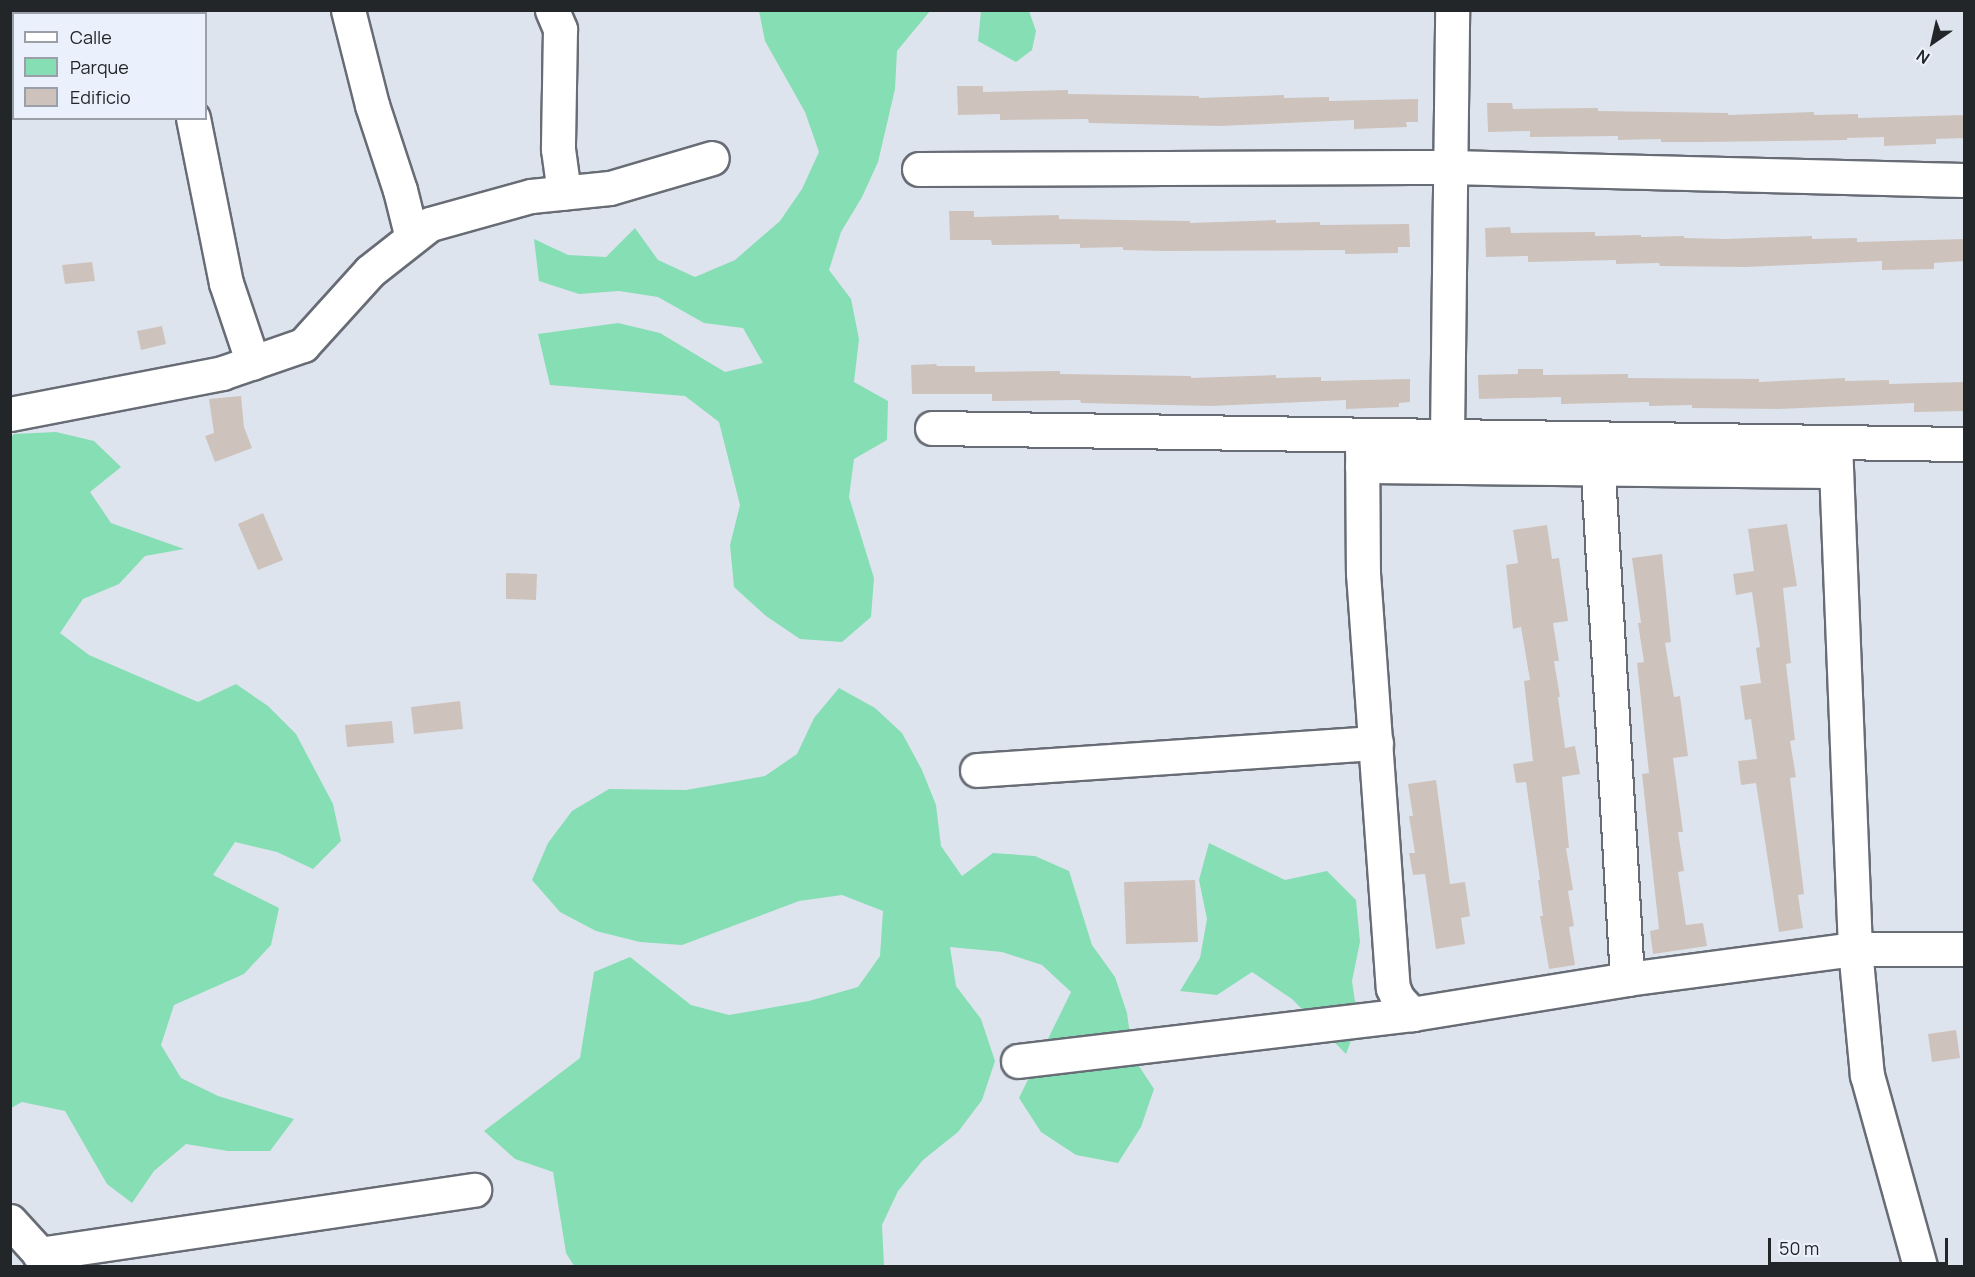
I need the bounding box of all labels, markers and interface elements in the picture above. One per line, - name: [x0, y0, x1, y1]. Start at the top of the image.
- legend: [12, 12, 207, 120]
- north arrow: [1903, 12, 1963, 72]
- text: Calle: [70, 25, 112, 49]
- text: N: [1912, 45, 1934, 69]
- text: Parque: [70, 55, 129, 79]
- text: Edificio: [70, 85, 131, 109]
- scale bar: [1771, 1226, 1951, 1264]
- text: 50 m: [1779, 1236, 1819, 1260]

